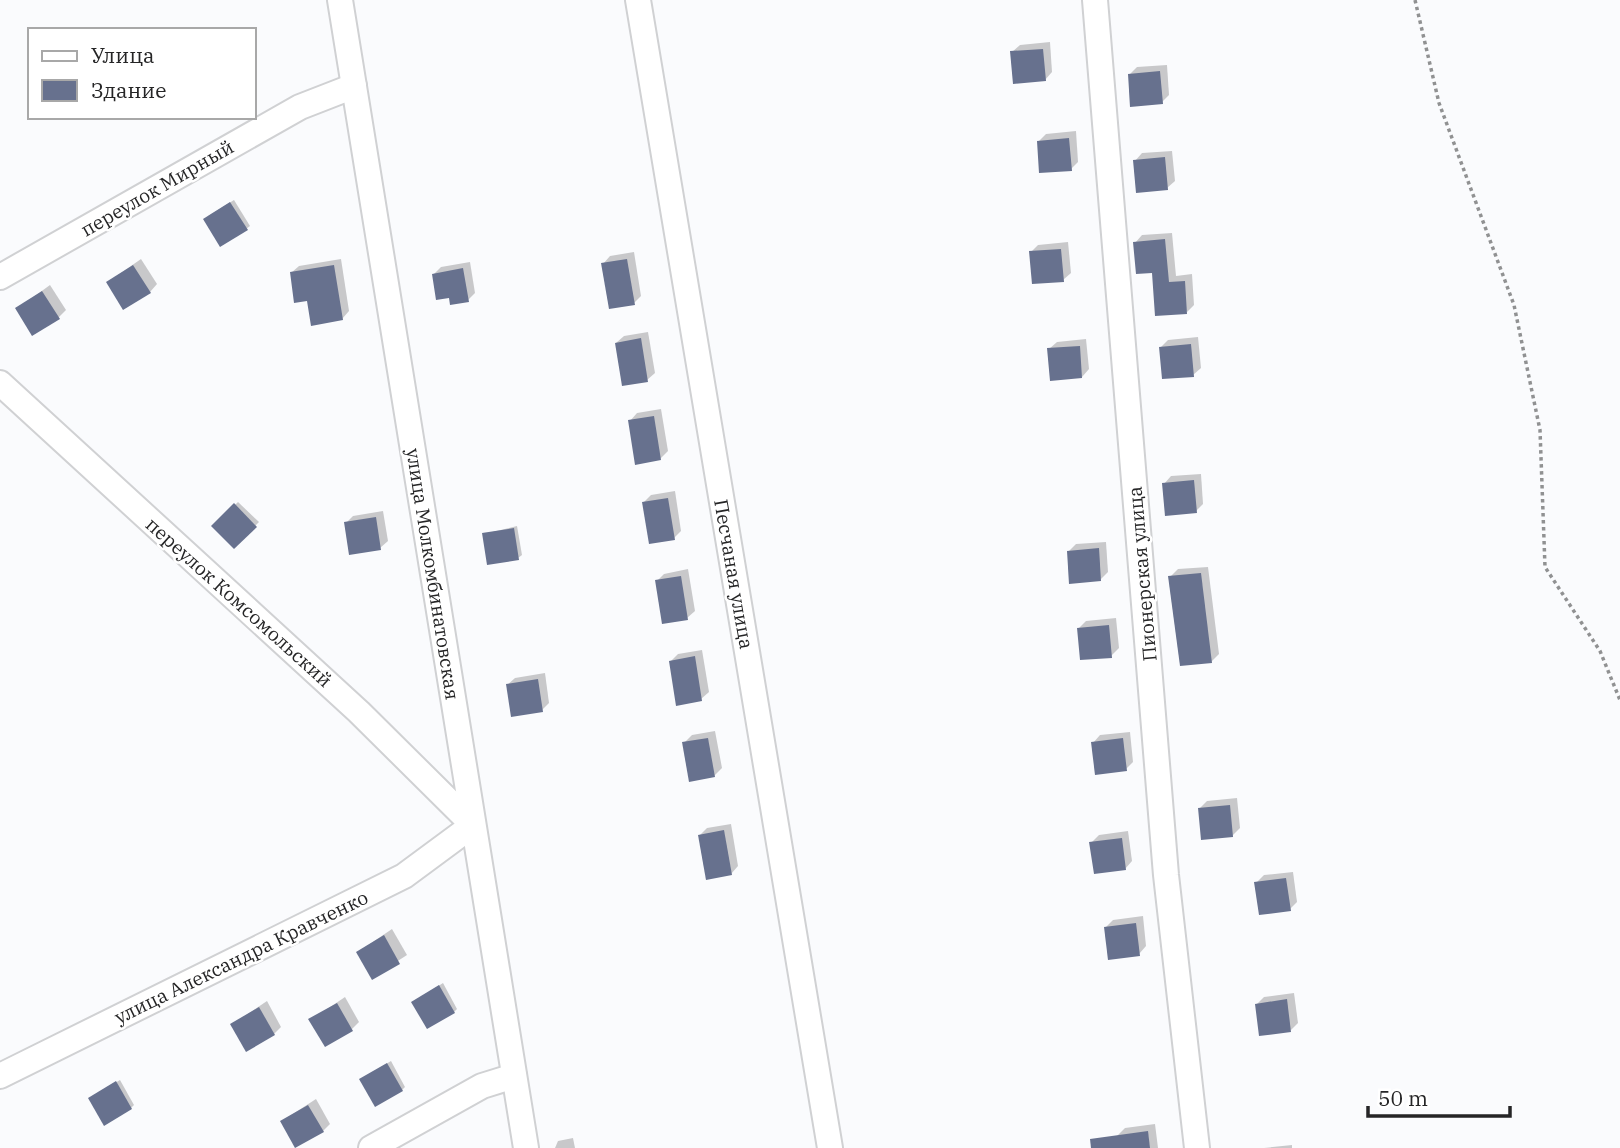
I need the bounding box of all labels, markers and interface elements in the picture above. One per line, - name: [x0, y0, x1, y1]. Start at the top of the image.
- legend: [28, 28, 256, 119]
- text: Улица: [91, 41, 155, 69]
- text: Здание: [91, 76, 166, 104]
- street label: переулок Мирный: [76, 134, 238, 242]
- street label: улица Молкомбинатовская: [401, 446, 465, 702]
- street label: Пионерская улица: [1122, 485, 1162, 663]
- street label: Песчаная улица: [709, 497, 759, 651]
- street label: переулок Комсомольский: [141, 512, 337, 692]
- street label: улица Александра Кравченко: [110, 885, 372, 1029]
- scale bar: [1368, 1074, 1510, 1118]
- text: 50 m: [1378, 1084, 1428, 1112]

